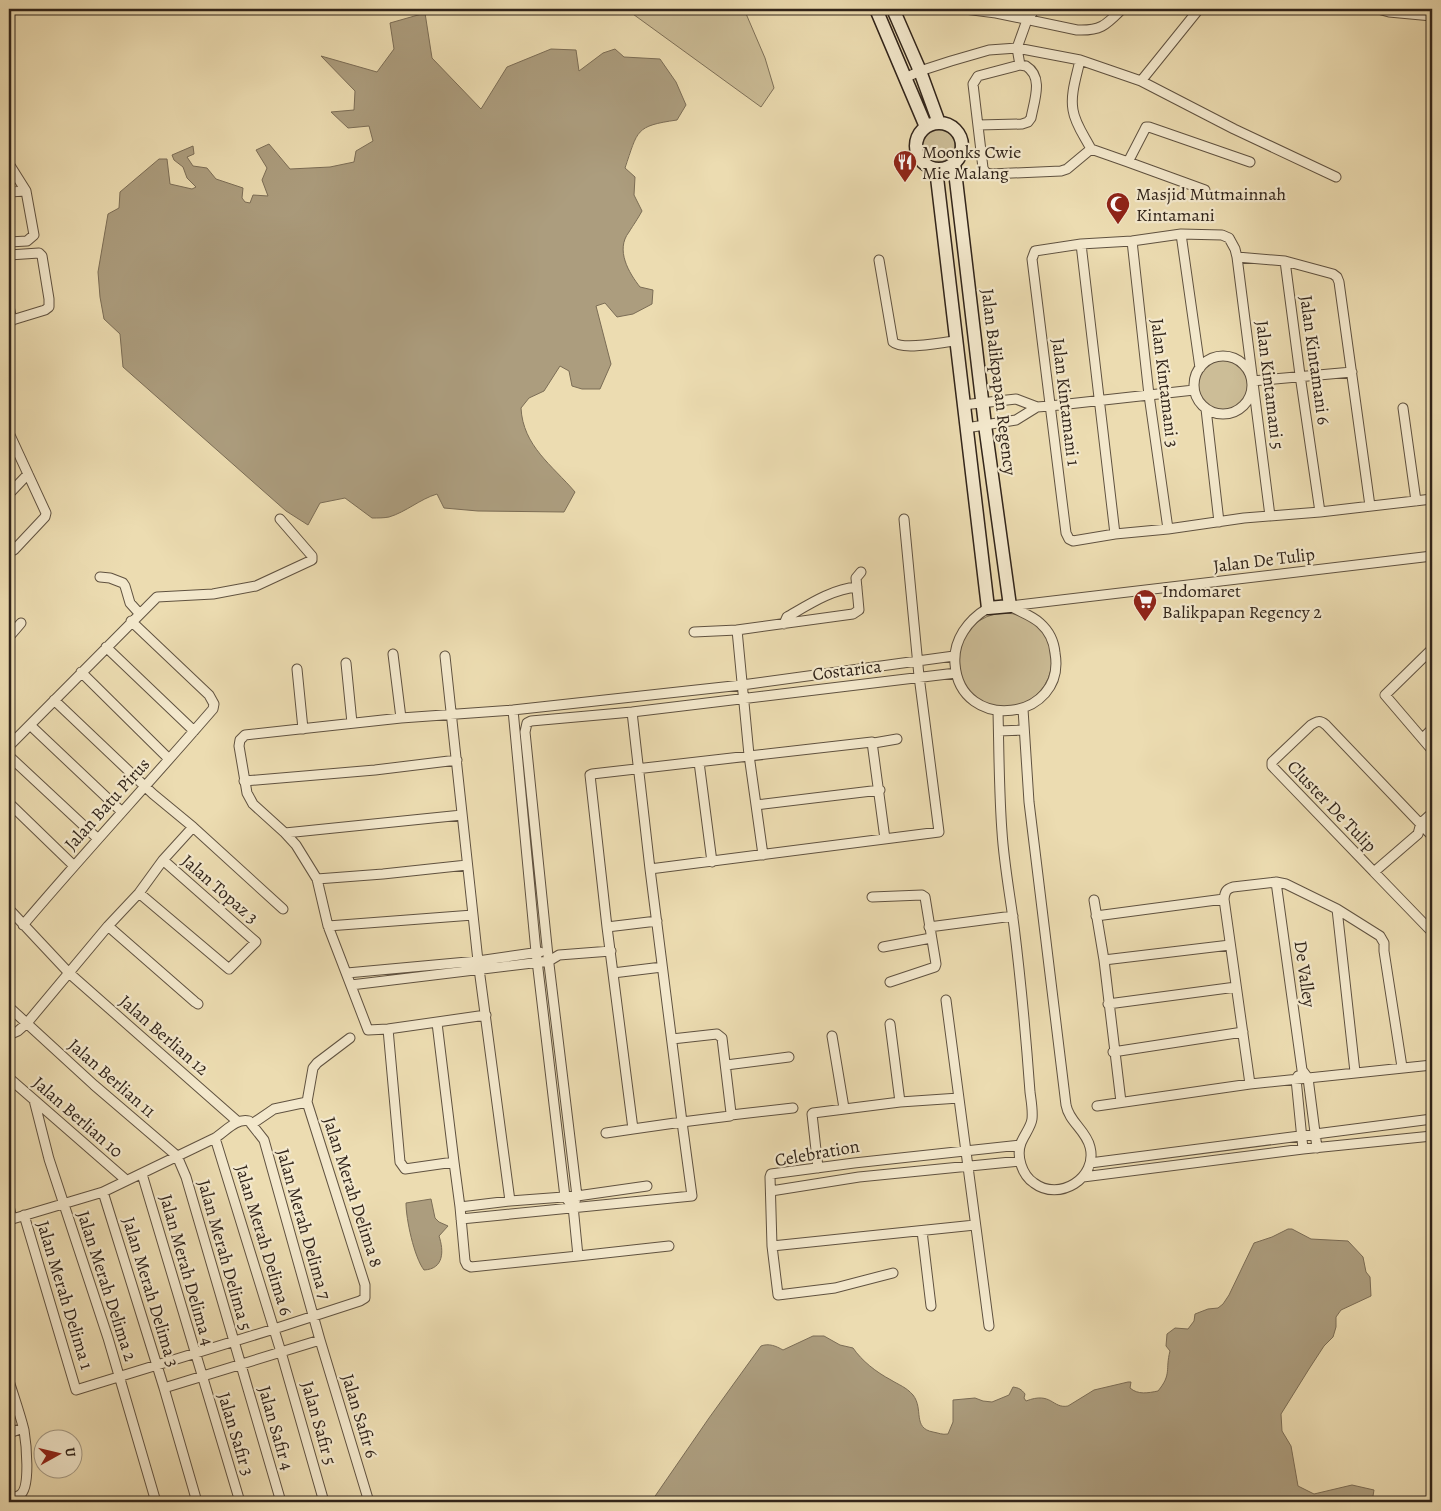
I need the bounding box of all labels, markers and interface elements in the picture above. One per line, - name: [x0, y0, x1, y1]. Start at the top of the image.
- place label: Moonks Cwie Mie Malang: [922, 140, 1021, 185]
- restaurant icon: Moonks Cwie Mie Malang: [892, 149, 918, 183]
- place label: Masjid Mutmainnah Kintamani: [1136, 182, 1287, 227]
- mosque icon: Masjid Mutmainnah Kintamani: [1105, 191, 1131, 225]
- street label: Jalan Balikpapan Regency: [976, 287, 1022, 478]
- street label: Jalan Kintamani 6: [1294, 294, 1336, 426]
- street label: Jalan Kintamani 3: [1145, 317, 1185, 449]
- street label: Jalan Kintamani 5: [1250, 319, 1290, 451]
- street label: Jalan Kintamani 1: [1046, 337, 1086, 467]
- street label: Jalan De Tulip: [1212, 542, 1316, 578]
- place label: Indomaret Balikpapan Regency 2: [1162, 579, 1322, 624]
- supermarket icon: Indomaret Balikpapan Regency 2: [1132, 588, 1158, 622]
- street label: Costarica: [811, 654, 883, 686]
- street label: Jalan Batu Pirus: [59, 752, 155, 856]
- street label: Cluster De Tulip: [1282, 755, 1382, 857]
- street label: Jalan Topaz 3: [176, 849, 264, 929]
- street label: De Valley: [1288, 939, 1322, 1010]
- street label: Jalan Berlian 12: [114, 989, 214, 1081]
- street label: Jalan Berlian 11: [63, 1033, 161, 1123]
- street label: Jalan Berlian 10: [28, 1071, 128, 1163]
- street label: Jalan Merah Delima 8: [317, 1114, 389, 1270]
- street label: Celebration: [773, 1134, 861, 1172]
- street label: Jalan Merah Delima 7: [271, 1146, 337, 1303]
- street label: Jalan Merah Delima 6: [230, 1162, 298, 1318]
- street label: Jalan Merah Delima 5: [192, 1177, 258, 1333]
- street label: Jalan Merah Delima 4: [154, 1192, 220, 1348]
- street label: Jalan Merah Delima 2: [71, 1208, 143, 1365]
- street label: Jalan Merah Delima 3: [117, 1214, 185, 1370]
- street label: Jalan Merah Delima 1: [31, 1218, 99, 1372]
- street label: Jalan Safir 6: [336, 1371, 384, 1461]
- street label: Jalan Safir 5: [296, 1378, 342, 1468]
- street label: Jalan Safir 4: [253, 1383, 299, 1473]
- street label: Jalan Safir 3: [212, 1389, 260, 1479]
- north arrow: [32, 1428, 82, 1478]
- text: U: [60, 1446, 80, 1458]

